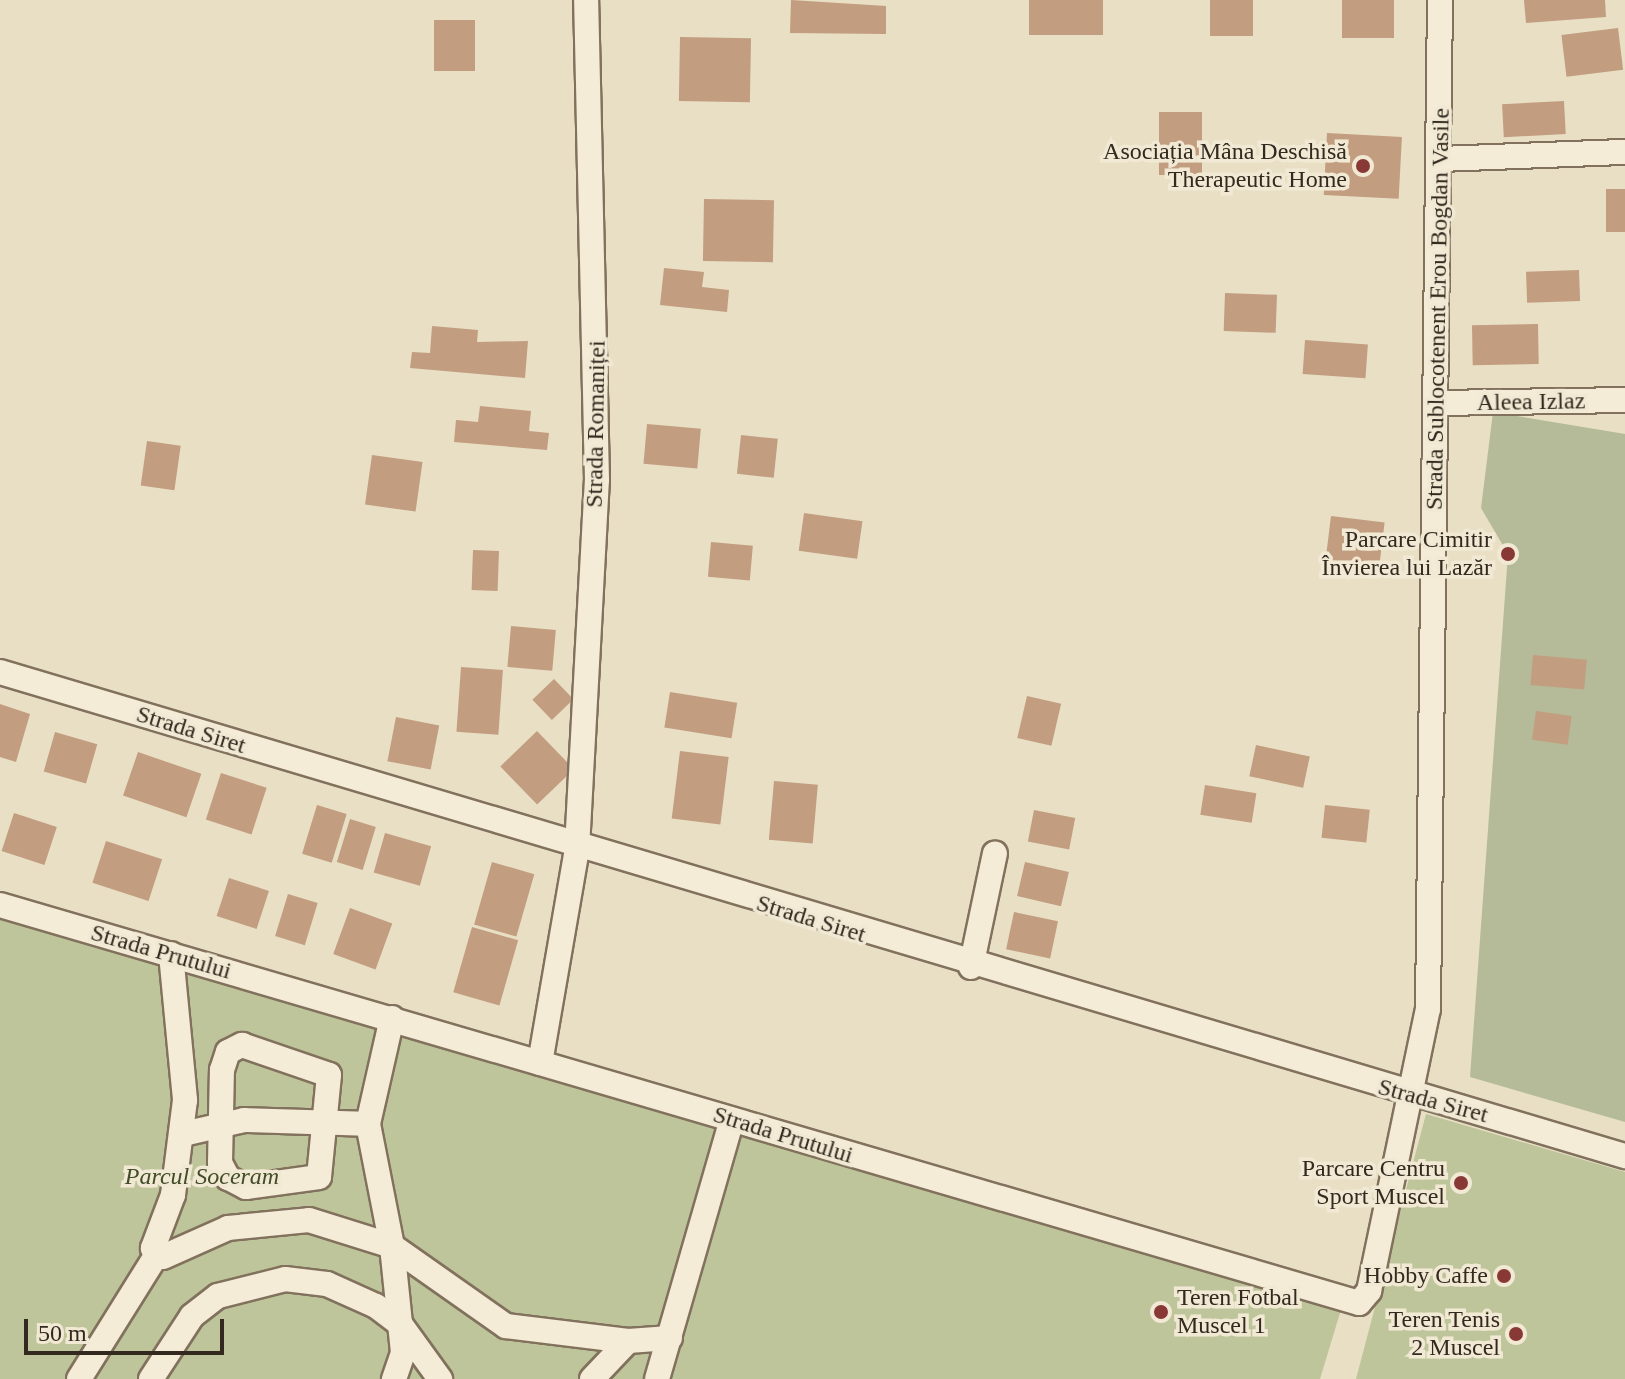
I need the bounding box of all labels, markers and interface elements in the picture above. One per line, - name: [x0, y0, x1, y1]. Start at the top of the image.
- street label: Strada Sublocotenent Erou Bogdan Vasile: [1420, 107, 1456, 511]
- place label: Asociația Mâna Deschisă Therapeutic Home: [1103, 138, 1347, 194]
- marker: Asociația Mâna Deschisă Therapeutic Home: [1354, 157, 1372, 175]
- street label: Strada Romaniței: [580, 340, 612, 508]
- street label: Aleea Izlaz: [1476, 387, 1586, 417]
- place label: Parcare Cimitir Învierea lui Lazăr: [1321, 526, 1492, 582]
- marker: Parcare Cimitir Învierea lui Lazăr: [1499, 545, 1517, 563]
- street label: Strada Siret: [133, 700, 249, 760]
- street label: Strada Siret: [753, 889, 869, 949]
- street label: Strada Prutului: [88, 918, 234, 986]
- street label: Strada Siret: [1375, 1073, 1491, 1129]
- street label: Strada Prutului: [710, 1100, 856, 1170]
- place label: Parcare Centru Sport Muscel: [1302, 1155, 1445, 1211]
- park label: Parcul Soceram: [125, 1163, 279, 1191]
- marker: Parcare Centru Sport Muscel: [1452, 1174, 1470, 1192]
- place label: Hobby Caffe: [1364, 1262, 1488, 1290]
- marker: Hobby Caffe: [1495, 1267, 1513, 1285]
- place label: Teren Fotbal Muscel 1: [1177, 1284, 1299, 1340]
- scale bar: [28, 1303, 228, 1353]
- marker: Teren Fotbal Muscel 1: [1152, 1303, 1170, 1321]
- place label: Teren Tenis 2 Muscel: [1388, 1306, 1500, 1362]
- text: 50 m: [38, 1320, 87, 1346]
- marker: Teren Tenis 2 Muscel: [1507, 1325, 1525, 1343]

